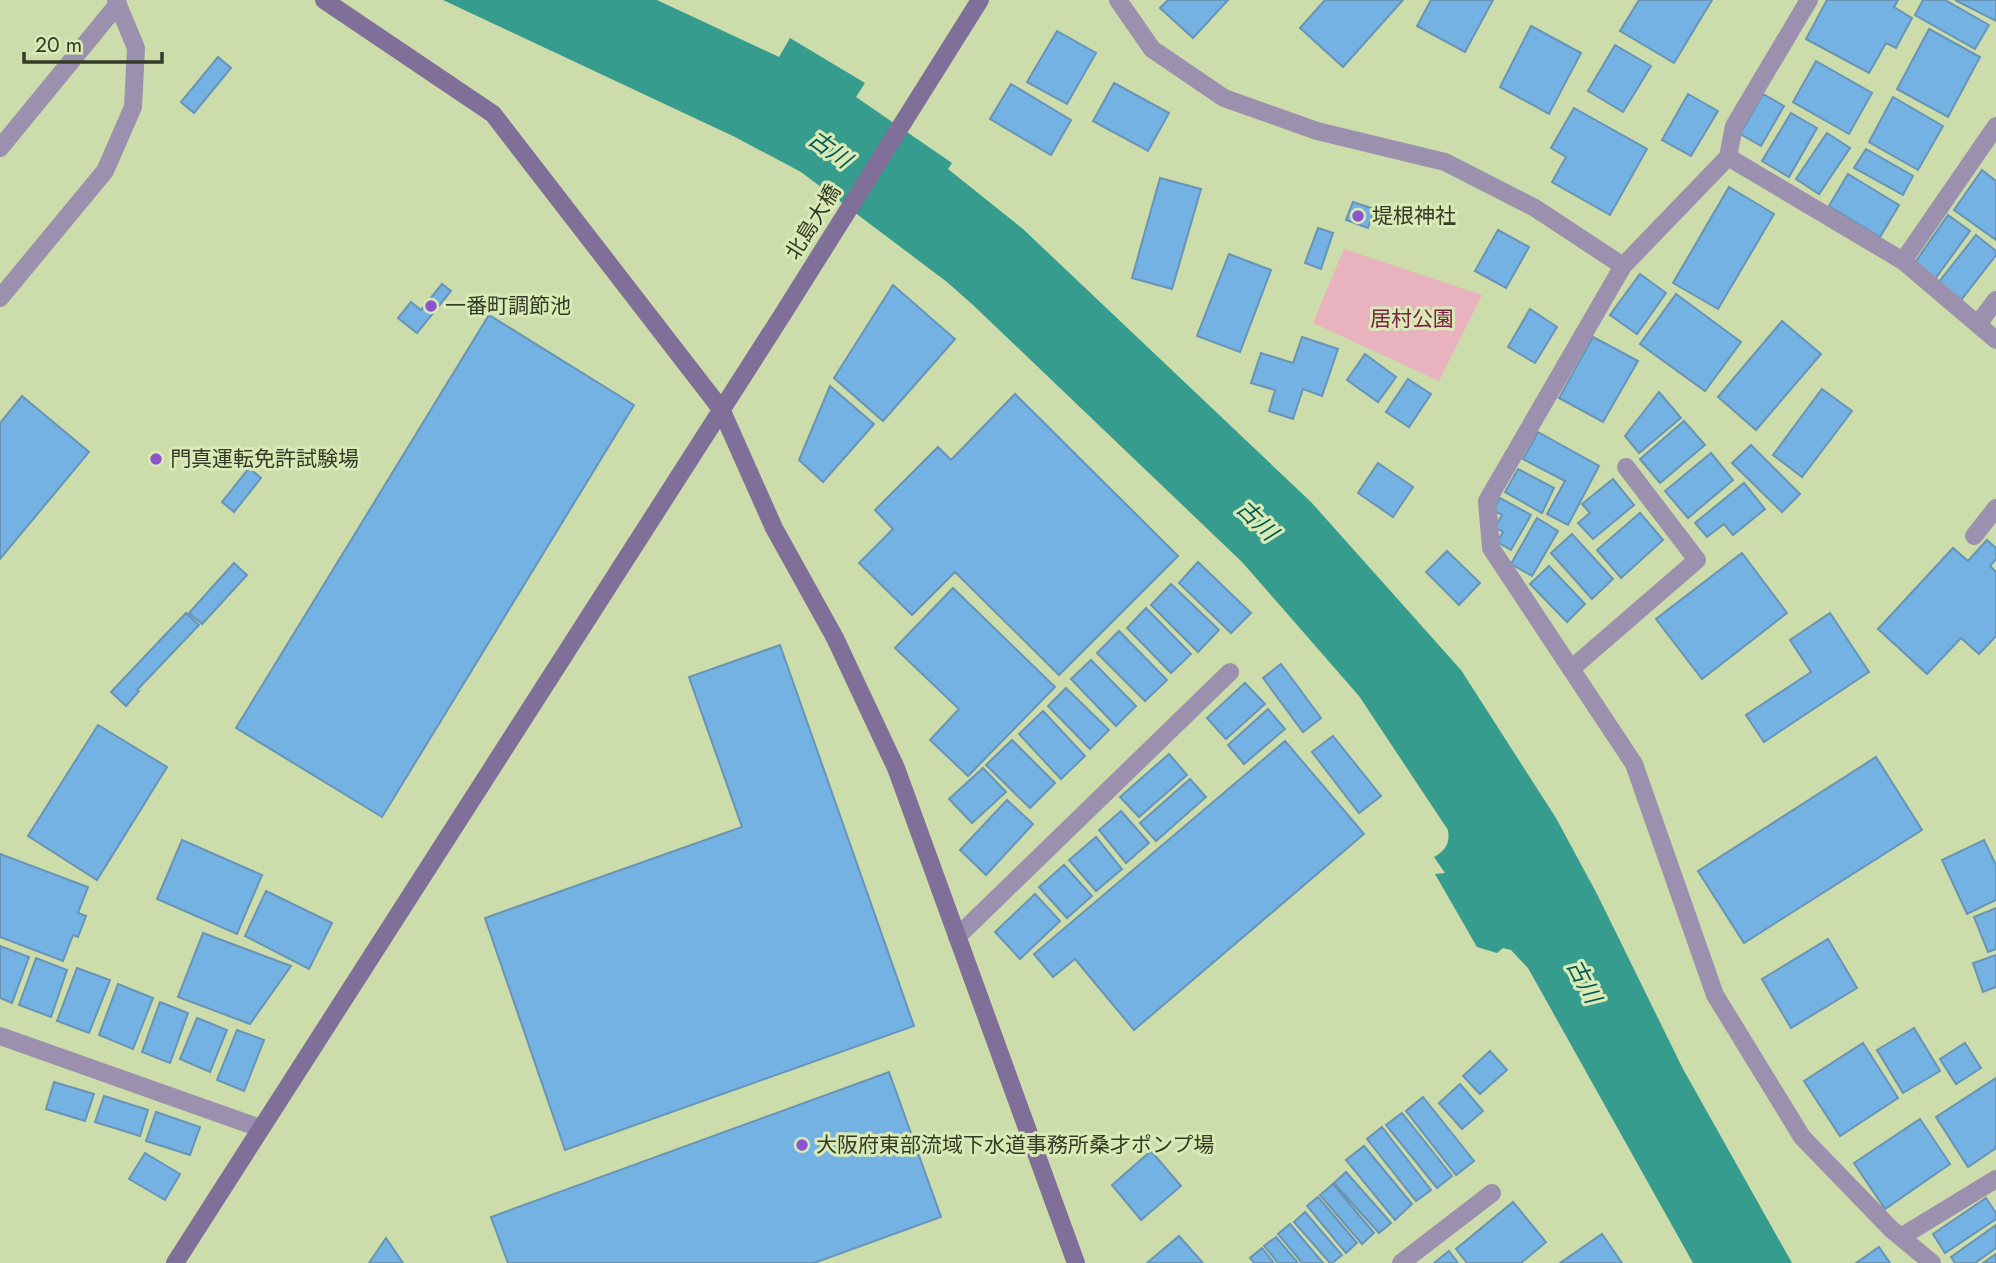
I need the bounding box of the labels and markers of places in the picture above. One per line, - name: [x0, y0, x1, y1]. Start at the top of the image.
- place label: 堤根神社: [1372, 201, 1456, 231]
- marker: 堤根神社: [1350, 208, 1366, 224]
- place label: 一番町調節池: [445, 291, 571, 321]
- marker: 一番町調節池: [423, 298, 439, 314]
- place label: 門真運転免許試験場: [170, 444, 359, 474]
- marker: 門真運転免許試験場: [148, 451, 164, 467]
- place label: 大阪府東部流域下水道事務所桑才ポンプ場: [816, 1130, 1214, 1160]
- marker: 大阪府東部流域下水道事務所桑才ポンプ場: [794, 1137, 810, 1153]

